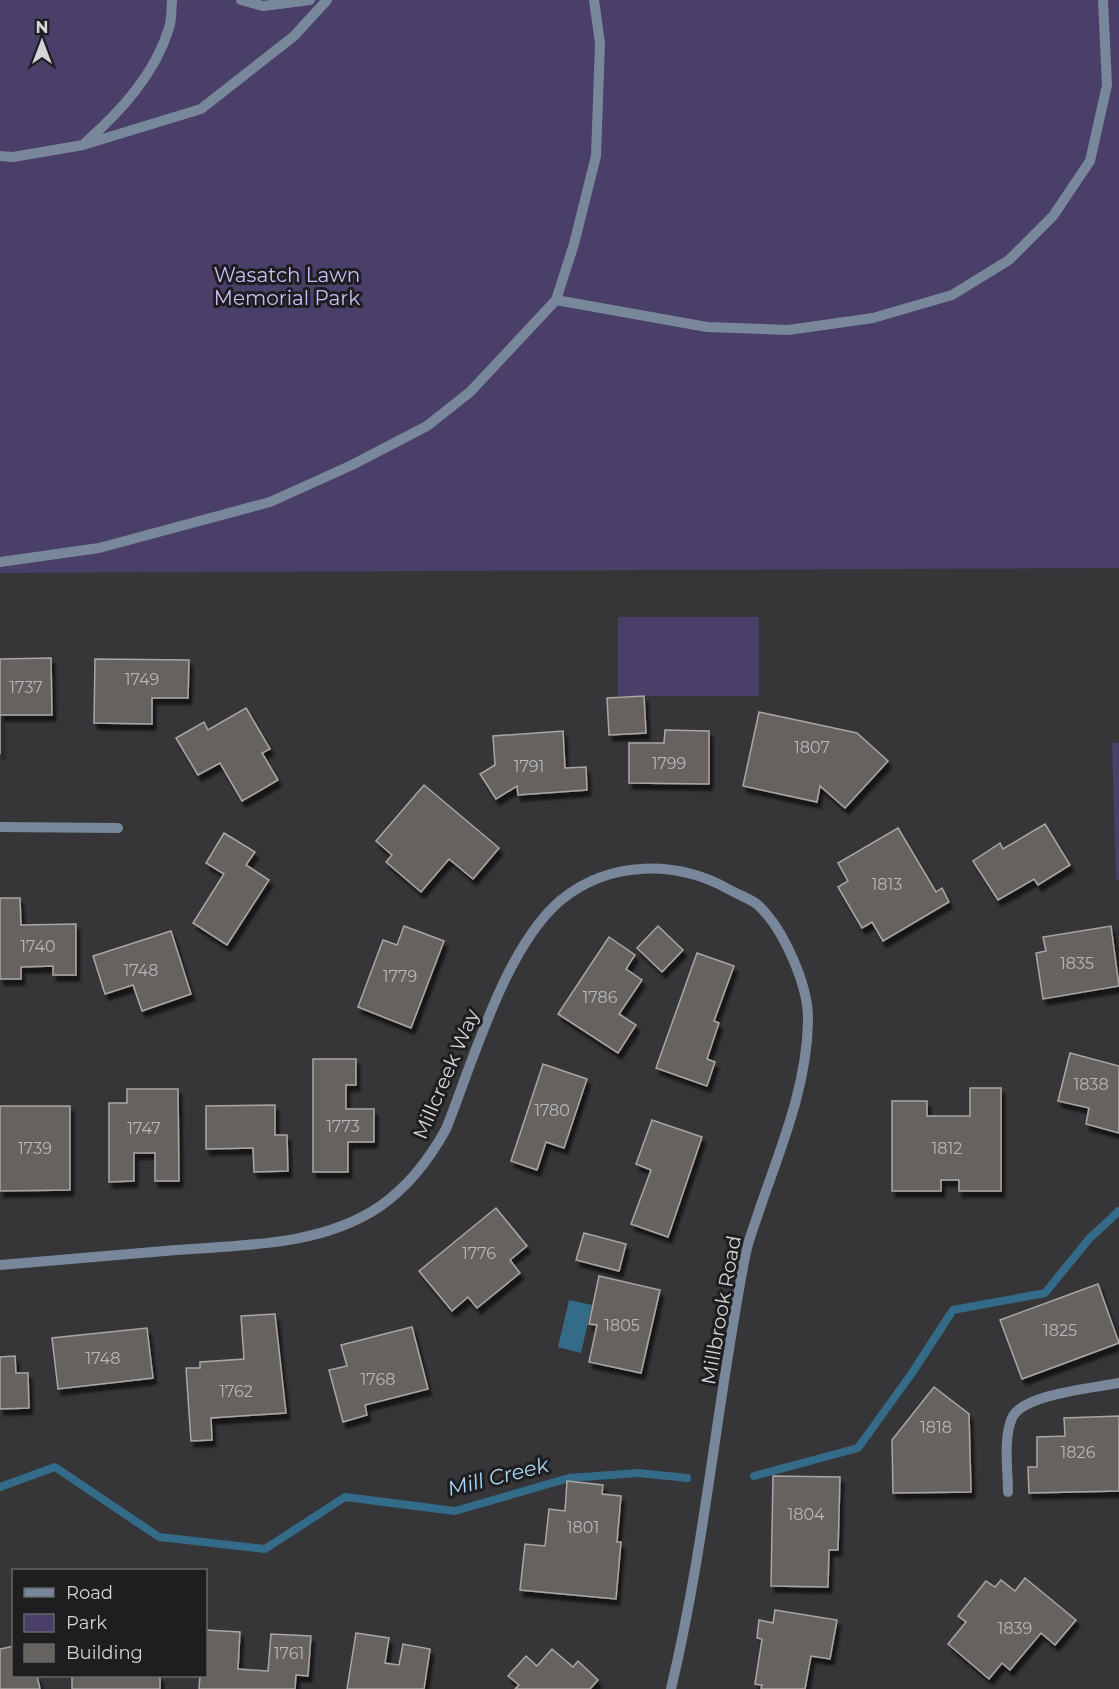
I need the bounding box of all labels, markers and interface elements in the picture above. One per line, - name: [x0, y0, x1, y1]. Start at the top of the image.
- north arrow: [12, 12, 72, 72]
- text: N: [36, 18, 48, 37]
- park label: Wasatch Lawn Memorial Park: [214, 263, 360, 310]
- house number: 1749: [125, 670, 159, 689]
- house number: 1737: [9, 678, 43, 697]
- house number: 1807: [794, 738, 830, 757]
- house number: 1799: [652, 754, 686, 773]
- house number: 1791: [514, 757, 544, 776]
- house number: 1813: [872, 875, 902, 894]
- house number: 1740: [20, 937, 56, 956]
- house number: 1835: [1060, 954, 1094, 973]
- house number: 1748: [123, 961, 159, 980]
- house number: 1779: [383, 967, 417, 986]
- house number: 1786: [583, 988, 618, 1007]
- street label: Millcreek Way: [408, 1005, 484, 1143]
- house number: 1838: [1073, 1075, 1109, 1094]
- house number: 1780: [534, 1101, 570, 1120]
- house number: 1773: [326, 1117, 360, 1136]
- house number: 1747: [127, 1119, 161, 1138]
- house number: 1739: [18, 1139, 52, 1158]
- house number: 1812: [932, 1139, 962, 1158]
- street label: Millbrook Road: [696, 1233, 746, 1387]
- house number: 1776: [462, 1244, 496, 1263]
- house number: 1805: [604, 1316, 640, 1335]
- house number: 1825: [1043, 1321, 1077, 1340]
- house number: 1748: [85, 1349, 121, 1368]
- house number: 1768: [361, 1370, 395, 1389]
- house number: 1762: [219, 1382, 253, 1401]
- house number: 1818: [920, 1418, 952, 1437]
- house number: 1826: [1061, 1443, 1096, 1462]
- water label: Mill Creek: [445, 1451, 553, 1501]
- house number: 1804: [787, 1505, 825, 1524]
- house number: 1801: [567, 1518, 599, 1537]
- legend: [12, 1569, 207, 1677]
- text: Road: [66, 1582, 113, 1604]
- text: Park: [66, 1612, 107, 1634]
- house number: 1839: [998, 1619, 1032, 1638]
- text: Building: [66, 1642, 143, 1664]
- house number: 1761: [274, 1644, 304, 1663]

